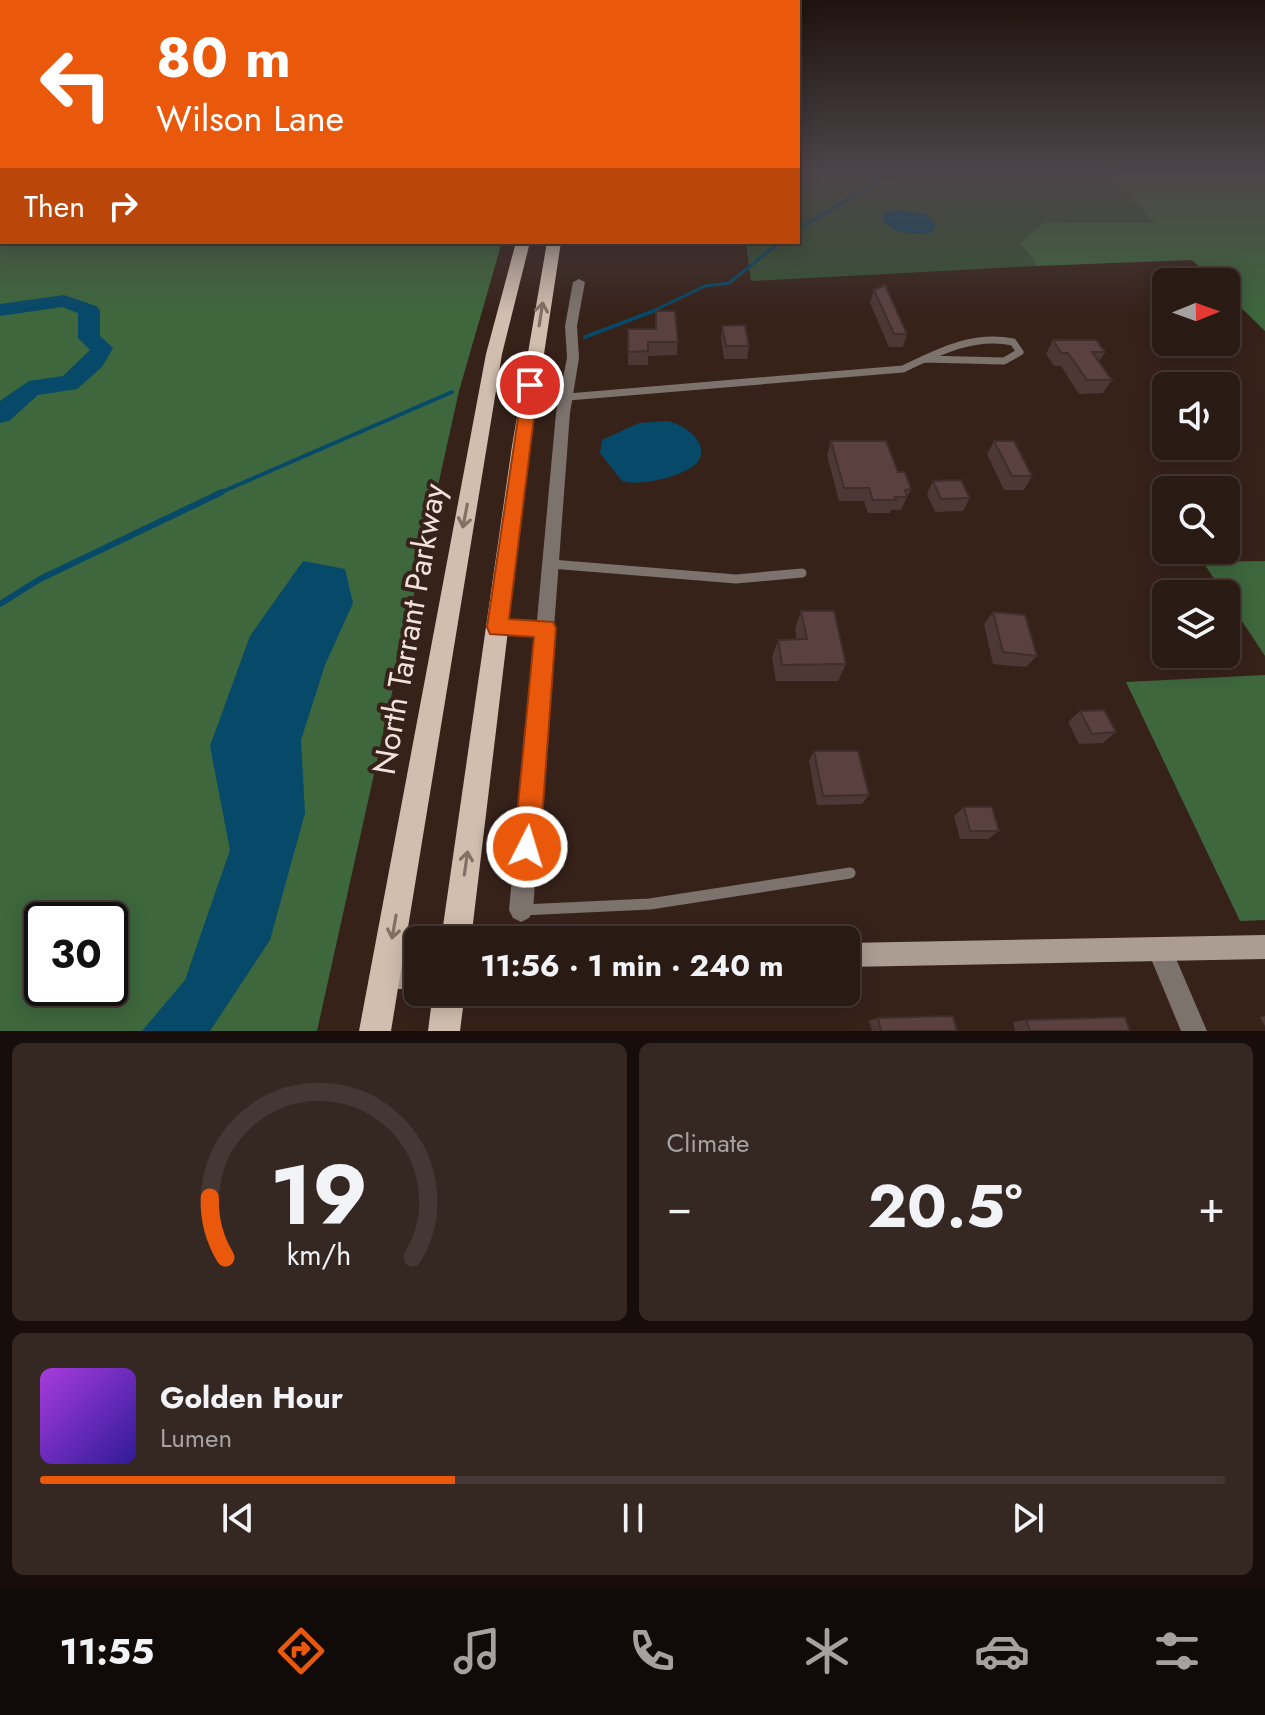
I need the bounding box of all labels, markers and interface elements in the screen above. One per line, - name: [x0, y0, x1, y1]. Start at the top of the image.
- text: 80 m: [156, 17, 291, 98]
- icon: left: [24, 32, 128, 136]
- text: Wilson Lane: [156, 92, 344, 144]
- icon: right: [101, 184, 145, 228]
- text: Then: [24, 185, 85, 228]
- north arrow: [1152, 268, 1240, 356]
- map controls: [1152, 268, 1240, 668]
- one-way arrow: [535, 301, 550, 327]
- pin: [496, 351, 564, 419]
- icon: arrive: [508, 363, 552, 407]
- button: sound: [1152, 372, 1240, 460]
- button: search: [1152, 476, 1240, 564]
- street label: North Tarrant Parkway: [361, 479, 457, 778]
- one-way arrow: [457, 503, 472, 528]
- button: layers: [1152, 580, 1240, 668]
- position arrow: [485, 805, 569, 889]
- one-way arrow: [459, 850, 474, 877]
- speed limit sign: 30: [24, 902, 128, 1006]
- one-way arrow: [386, 914, 401, 939]
- text: 11:56 · 1 min · 240 m: [480, 944, 784, 987]
- text: Climate: [667, 1124, 749, 1162]
- text: 19: [270, 1135, 368, 1255]
- text: 20.5°: [868, 1163, 1023, 1250]
- text: −: [667, 1175, 692, 1239]
- text: +: [1198, 1175, 1225, 1239]
- text: km/h: [287, 1234, 352, 1276]
- text: Golden Hour: [160, 1376, 343, 1419]
- text: Lumen: [160, 1419, 232, 1457]
- icon: previous: [216, 1496, 260, 1540]
- icon: pause: [611, 1496, 655, 1540]
- icon: next: [1006, 1496, 1050, 1540]
- icon: directions: [273, 1623, 329, 1679]
- icon: music: [449, 1623, 505, 1679]
- icon: phone: [624, 1623, 680, 1679]
- icon: climate: [799, 1623, 855, 1679]
- icon: car: [974, 1623, 1030, 1679]
- icon: filters: [1149, 1623, 1205, 1679]
- text: 11:55: [60, 1625, 154, 1677]

